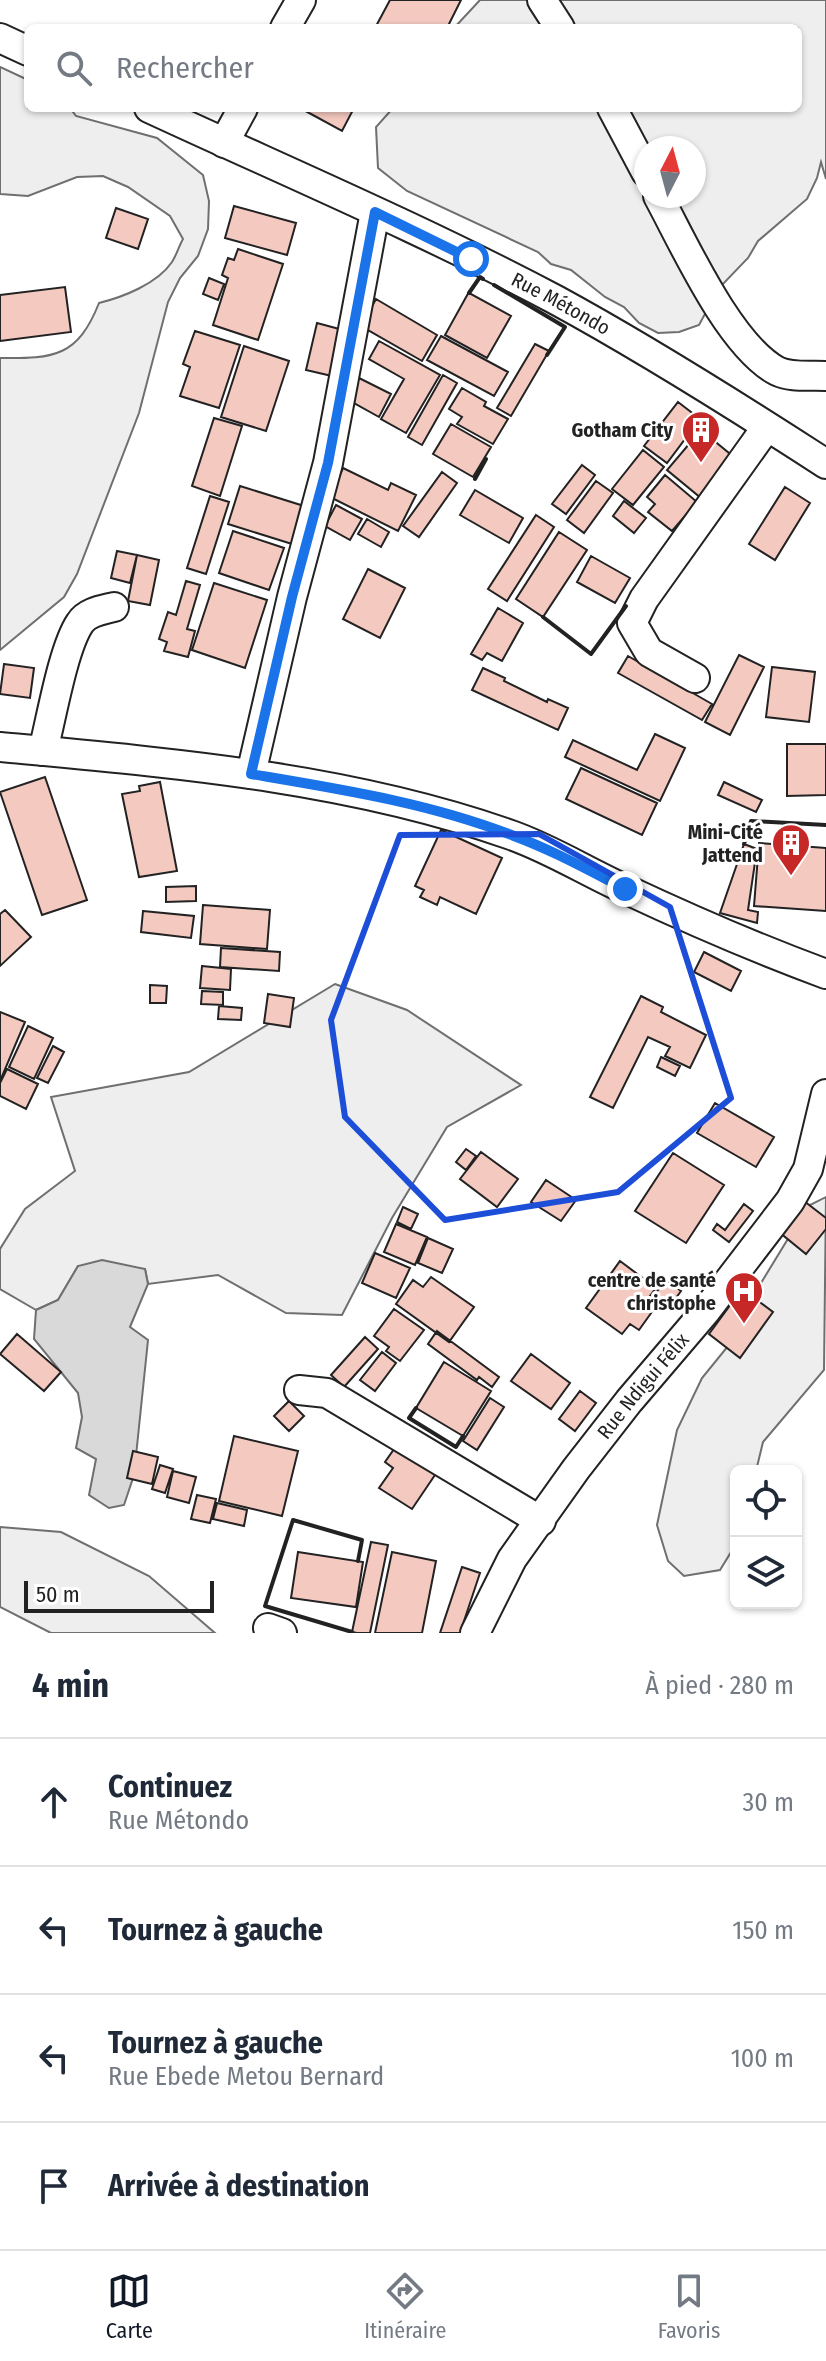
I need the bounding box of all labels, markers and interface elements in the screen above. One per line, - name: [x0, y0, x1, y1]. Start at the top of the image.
- search box: [24, 24, 802, 112]
- icon: search: [52, 46, 96, 90]
- text: Rechercher: [116, 50, 254, 86]
- north arrow: [634, 136, 706, 208]
- route start: [453, 241, 489, 277]
- street label: Rue Métondo: [508, 267, 615, 340]
- building icon: Gotham City: [680, 409, 722, 464]
- place label: Gotham City: [571, 418, 673, 442]
- place label: Mini-Cité Jattend: [688, 820, 763, 867]
- building icon: Mini-Cité Jattend: [770, 822, 812, 877]
- route end: [607, 871, 643, 907]
- place label: centre de santé christophe: [588, 1268, 716, 1315]
- hospital icon: centre de santé christophe: [723, 1270, 765, 1325]
- street label: Rue Ndigui Félix: [592, 1328, 694, 1444]
- map controls: [730, 1465, 802, 1609]
- button: locate: [730, 1465, 802, 1537]
- button: layers: [730, 1537, 802, 1609]
- scale bar: [24, 1577, 214, 1613]
- text: 50 m: [36, 1581, 80, 1608]
- text: 4 min: [32, 1665, 109, 1706]
- text: À pied · 280 m: [645, 1670, 794, 1701]
- text: Continuez: [108, 1769, 232, 1805]
- icon: ahead: [32, 1780, 76, 1824]
- text: 30 m: [743, 1787, 794, 1818]
- text: Rue Métondo: [108, 1805, 249, 1836]
- icon: left: [32, 1908, 76, 1952]
- text: Tournez à gauche: [108, 1912, 323, 1948]
- text: 150 m: [732, 1915, 794, 1946]
- text: Tournez à gauche: [108, 2025, 323, 2061]
- icon: left: [32, 2036, 76, 2080]
- text: 100 m: [731, 2043, 794, 2074]
- text: Rue Ebede Metou Bernard: [108, 2061, 384, 2092]
- icon: arrive: [32, 2164, 76, 2208]
- text: Arrivée à destination: [108, 2168, 369, 2204]
- tab: Carte: [106, 2269, 153, 2344]
- tab: Itinéraire: [364, 2269, 446, 2344]
- tab: Favoris: [658, 2269, 720, 2344]

